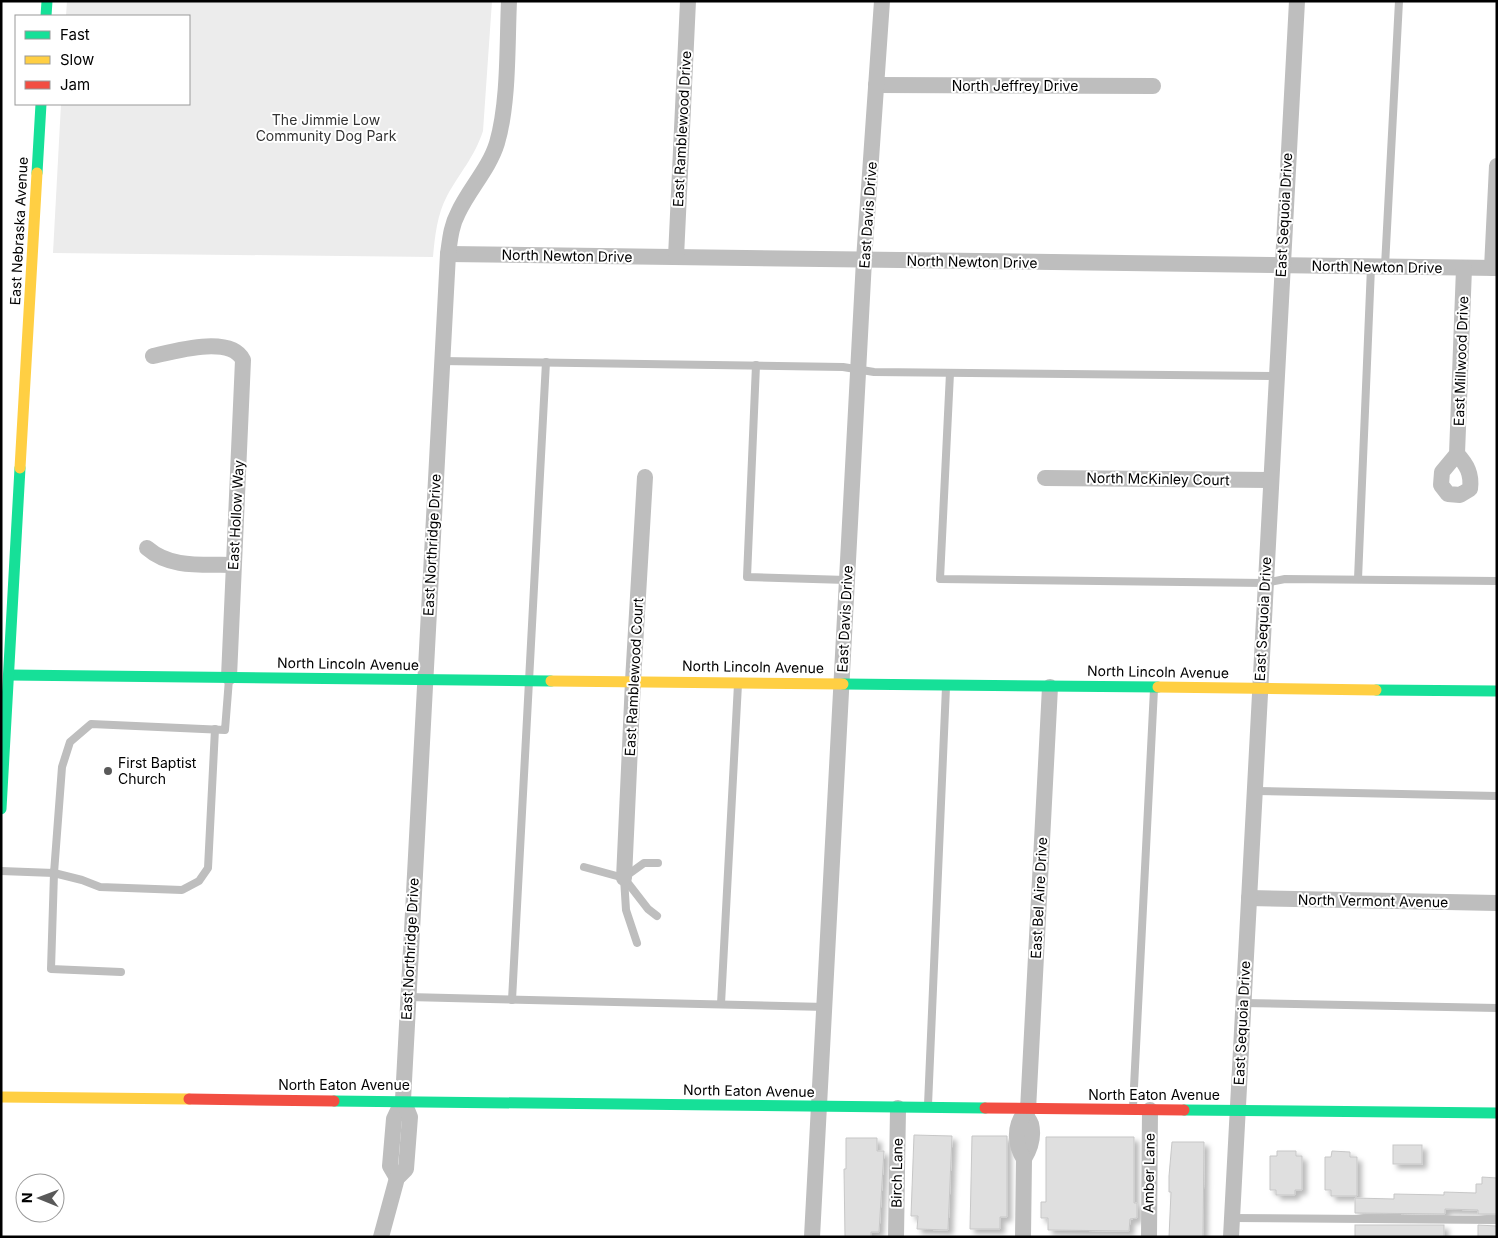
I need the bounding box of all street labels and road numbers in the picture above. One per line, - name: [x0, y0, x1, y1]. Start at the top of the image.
- street label: East Ramblewood Drive: [669, 50, 694, 207]
- street label: North Jeffrey Drive: [952, 77, 1078, 94]
- street label: East Sequoia Drive: [1272, 152, 1295, 278]
- street label: East Nebraska Avenue: [6, 156, 31, 306]
- street label: East Davis Drive: [855, 161, 880, 269]
- street label: North Newton Drive: [501, 246, 633, 265]
- street label: North Newton Drive: [906, 252, 1038, 271]
- street label: North Newton Drive: [1311, 257, 1443, 276]
- street label: East Millwood Drive: [1450, 296, 1471, 426]
- street label: East Hollow Way: [224, 460, 247, 570]
- street label: North McKinley Court: [1086, 469, 1230, 488]
- street label: East Northridge Drive: [419, 473, 444, 617]
- street label: East Sequoia Drive: [1251, 556, 1274, 682]
- street label: East Davis Drive: [833, 565, 856, 673]
- street label: East Ramblewood Court: [621, 597, 646, 757]
- street label: North Lincoln Avenue: [277, 654, 419, 673]
- street label: North Lincoln Avenue: [682, 657, 824, 676]
- street label: North Lincoln Avenue: [1087, 662, 1229, 681]
- street label: East Bel Aire Drive: [1027, 837, 1050, 959]
- street label: East Northridge Drive: [397, 877, 422, 1021]
- street label: North Vermont Avenue: [1298, 891, 1448, 910]
- street label: East Sequoia Drive: [1230, 960, 1253, 1086]
- street label: North Eaton Avenue: [278, 1076, 410, 1093]
- street label: North Eaton Avenue: [683, 1081, 815, 1100]
- street label: North Eaton Avenue: [1088, 1086, 1220, 1103]
- street label: Amber Lane: [1139, 1133, 1158, 1213]
- street label: Birch Lane: [887, 1138, 906, 1208]

